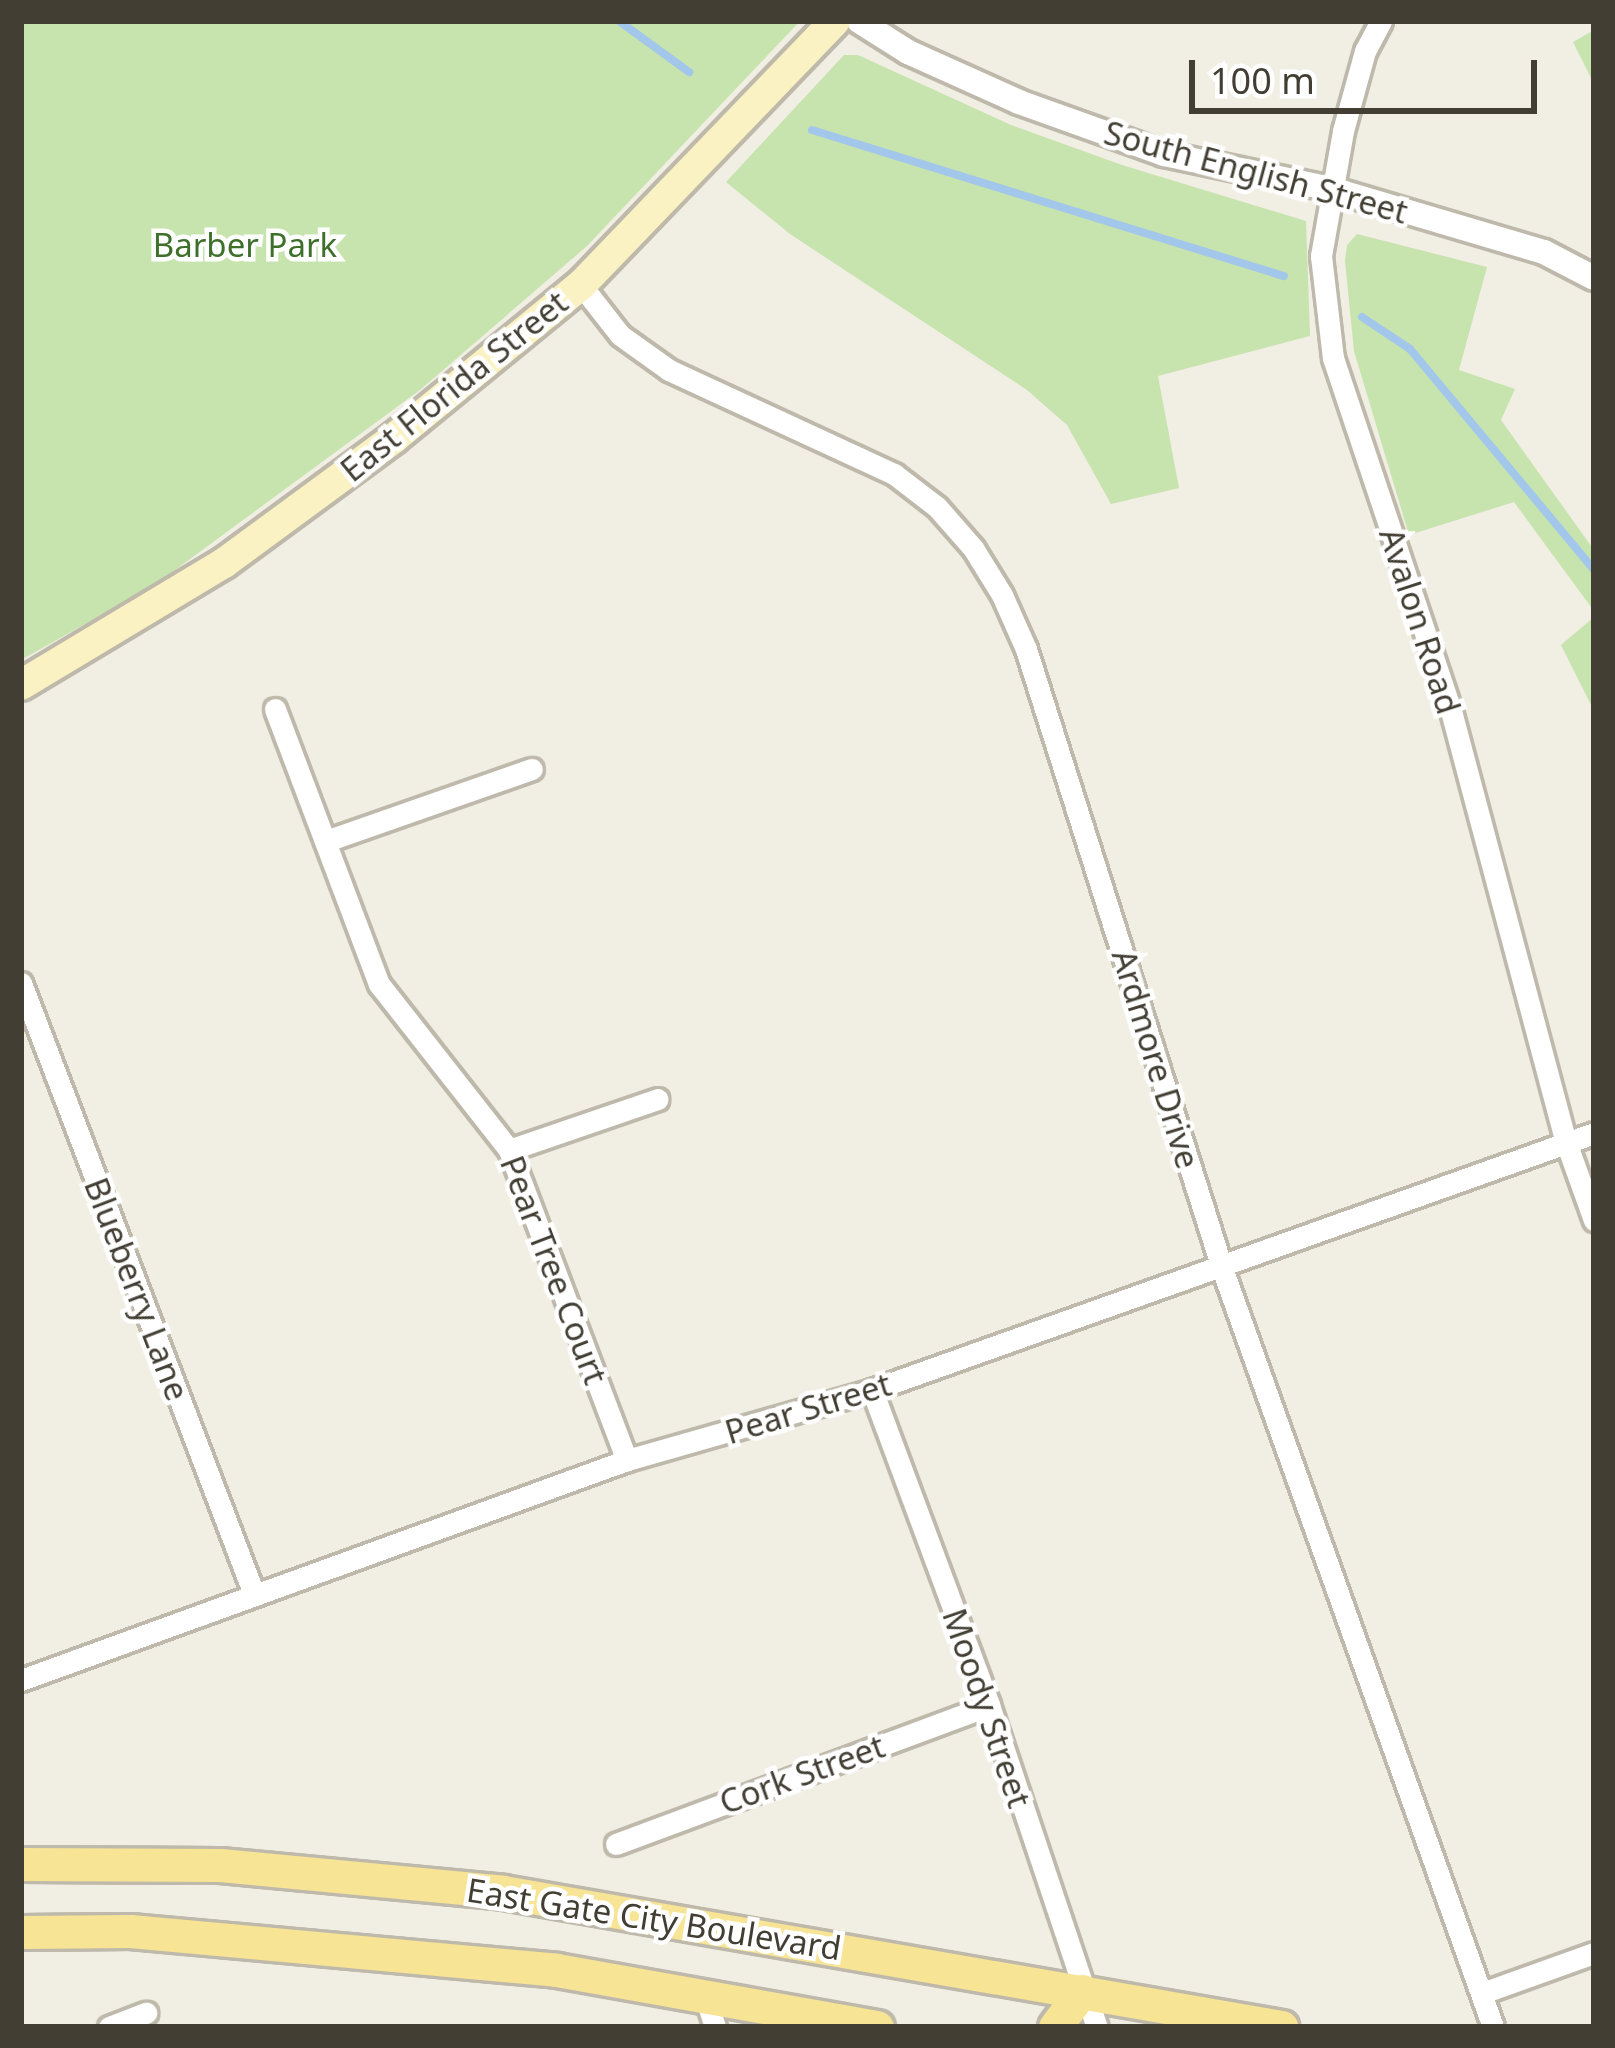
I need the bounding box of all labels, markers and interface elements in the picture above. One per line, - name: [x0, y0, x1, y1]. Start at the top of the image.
- scale bar: [1195, 36, 1543, 110]
- text: 100 m: [1210, 56, 1315, 105]
- street label: South English Street: [1100, 112, 1412, 232]
- park label: Barber Park: [153, 225, 337, 265]
- street label: East Florida Street: [333, 282, 575, 490]
- street label: Avalon Road: [1371, 523, 1469, 719]
- street label: Ardmore Drive: [1104, 945, 1208, 1173]
- street label: Pear Tree Court: [492, 1150, 616, 1390]
- street label: Blueberry Lane: [76, 1172, 198, 1406]
- street label: Pear Street: [720, 1364, 896, 1452]
- street label: Moody Street: [934, 1603, 1040, 1813]
- street label: Cork Street: [714, 1726, 890, 1822]
- street label: East Gate City Boulevard: [464, 1870, 844, 1968]

